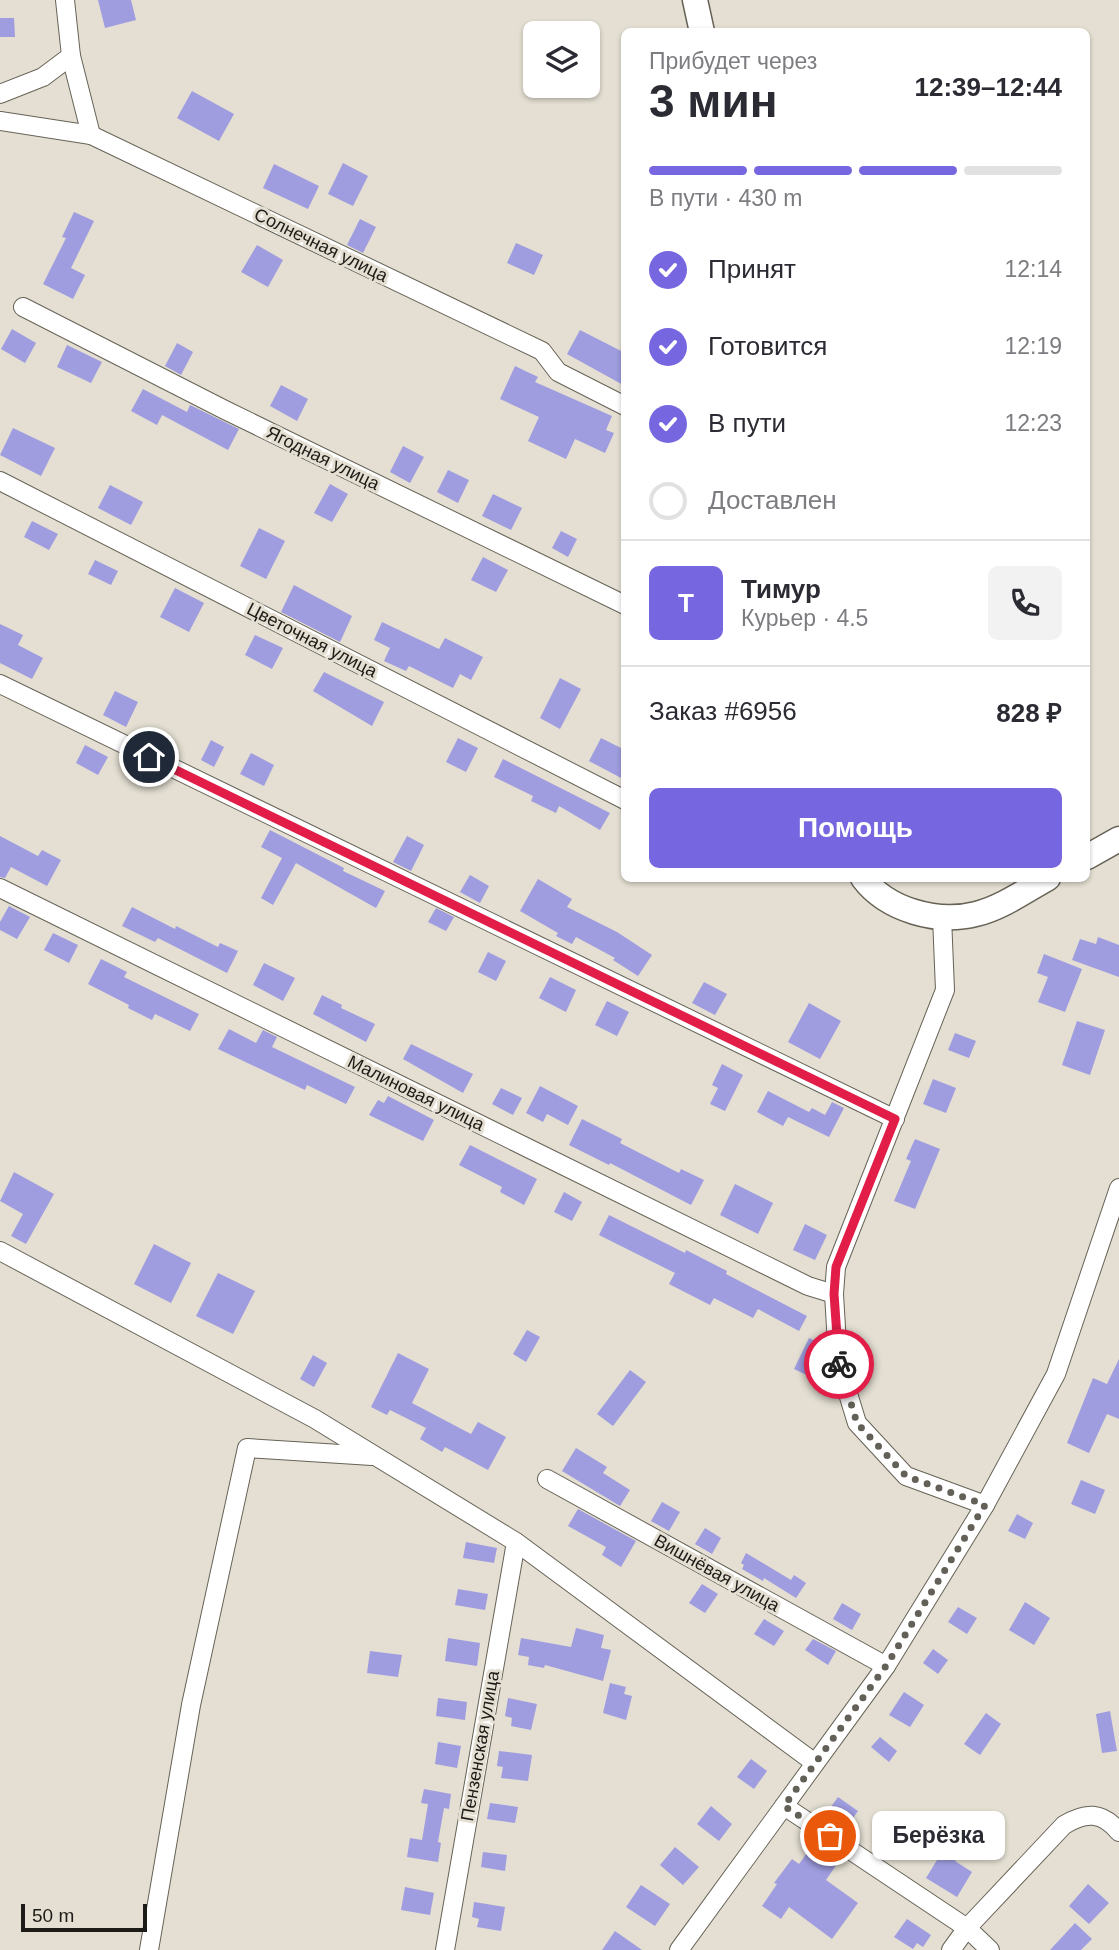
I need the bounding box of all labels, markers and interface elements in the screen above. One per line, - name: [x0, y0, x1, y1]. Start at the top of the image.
- map controls: [523, 21, 600, 98]
- button: layers: [523, 21, 600, 98]
- text: Прибудет через: [649, 48, 817, 74]
- text: 12:39–12:44: [915, 72, 1062, 102]
- text: 3 мин: [649, 75, 777, 127]
- text: В пути · 430 m: [649, 185, 802, 211]
- street label: Солнечная улица: [251, 204, 392, 286]
- icon: check: [649, 251, 687, 289]
- text: Принят: [708, 254, 796, 284]
- text: 12:14: [1004, 256, 1062, 282]
- icon: check: [649, 328, 687, 366]
- text: Готовится: [708, 331, 827, 361]
- text: 12:19: [1004, 333, 1062, 359]
- icon: check: [649, 405, 687, 443]
- text: В пути: [708, 408, 786, 438]
- text: 12:23: [1004, 410, 1062, 436]
- street label: Ягодная улица: [263, 422, 384, 494]
- text: Доставлен: [708, 485, 837, 515]
- button: phone: [988, 566, 1062, 640]
- text: Тимур: [741, 574, 821, 604]
- text: Т: [678, 588, 694, 618]
- street label: Цветочная улица: [244, 599, 381, 682]
- text: Курьер · 4.5: [741, 605, 868, 631]
- text: Заказ #6956: [649, 696, 797, 726]
- text: 828 ₽: [996, 698, 1062, 728]
- pin: [119, 727, 179, 787]
- icon: home: [130, 738, 168, 776]
- button: Помощь: [649, 788, 1062, 868]
- street label: Малиновая улица: [345, 1051, 488, 1135]
- courier: [804, 1329, 874, 1399]
- icon: bike: [820, 1345, 858, 1383]
- street label: Вишнёвая улица: [651, 1530, 784, 1616]
- street label: Пензенская улица: [457, 1668, 503, 1823]
- pin: [800, 1806, 860, 1866]
- callout: Берёзка: [872, 1812, 1005, 1860]
- icon: bag: [811, 1817, 849, 1855]
- text: Берёзка: [893, 1822, 984, 1848]
- scale bar: [21, 1901, 147, 1933]
- text: 50 m: [32, 1905, 74, 1926]

